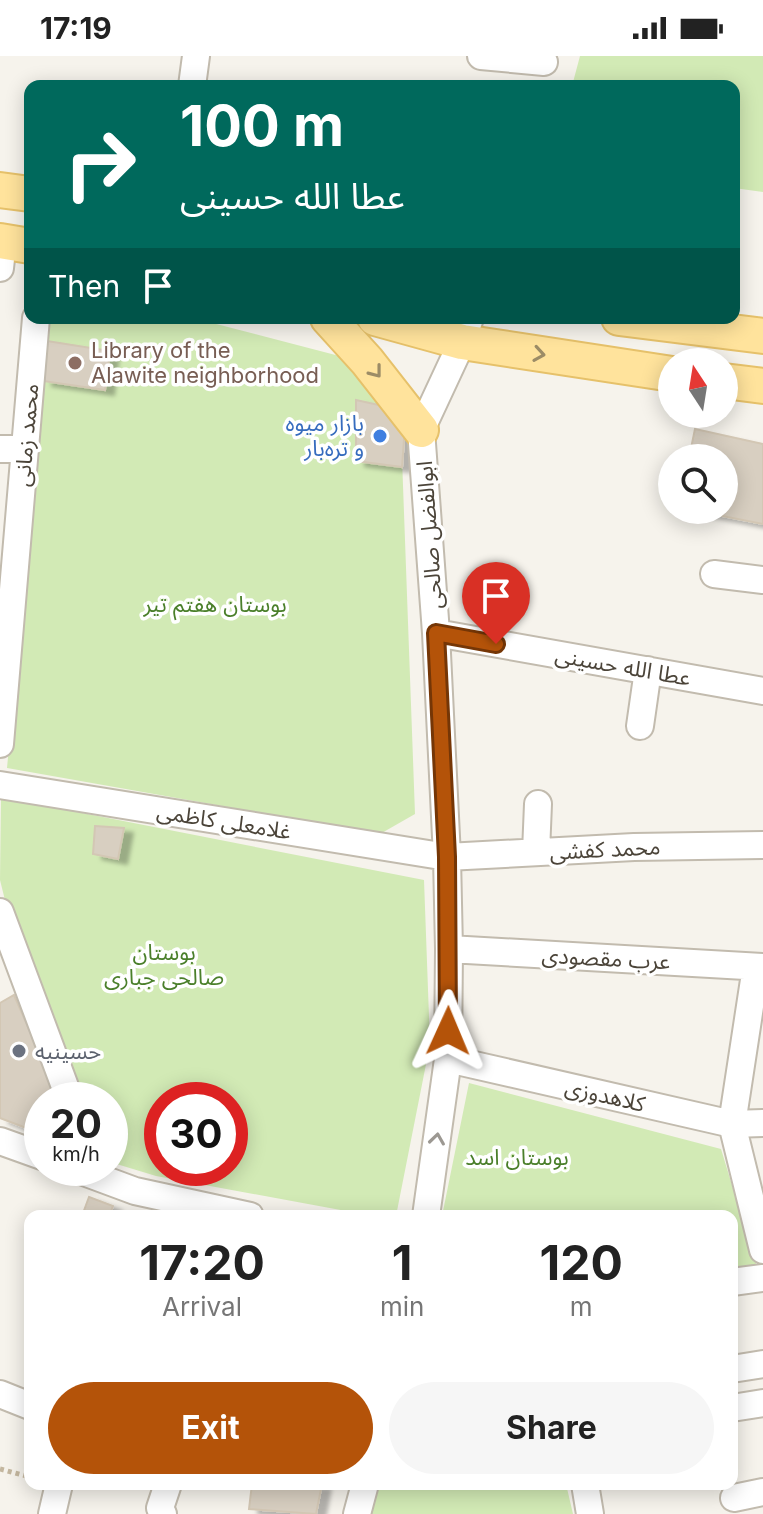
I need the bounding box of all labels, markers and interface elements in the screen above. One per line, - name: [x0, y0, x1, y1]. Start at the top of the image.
- text: 17:19: [40, 10, 112, 46]
- text: 100 m: [180, 92, 344, 160]
- icon: right: [48, 112, 152, 216]
- text: عطا الله حسینی: [180, 174, 405, 218]
- icon: arrive: [136, 264, 180, 308]
- text: Then: [48, 268, 120, 304]
- place label: Library of the Alawite neighborhood: [91, 337, 319, 388]
- one-way arrow: [532, 345, 546, 362]
- north arrow: [658, 348, 738, 428]
- map controls: [658, 348, 738, 524]
- marker: Library of the Alawite neighborhood: [66, 354, 84, 372]
- one-way arrow: [367, 363, 381, 378]
- street label: محمد زمانی: [9, 382, 44, 488]
- place label: بازار میوه و تره‌بار: [286, 410, 364, 462]
- marker: بازار میوه و تره‌بار: [371, 427, 389, 445]
- button: search: [658, 444, 738, 524]
- street label: ابوالفضل صالحی: [411, 460, 447, 610]
- pin: [462, 562, 530, 644]
- icon: arrive: [474, 574, 518, 618]
- park label: بوستان هفتم تیر: [142, 591, 287, 621]
- street label: عطا الله حسینی: [553, 641, 693, 691]
- street label: غلامعلی کاظمی: [155, 798, 293, 844]
- street label: محمد کفشی: [549, 833, 661, 865]
- park label: بوستان صالحی جباری: [104, 939, 224, 991]
- street label: عرب مقصودی: [541, 942, 671, 974]
- position arrow: [406, 989, 490, 1073]
- place label: حسینیه: [35, 1038, 101, 1064]
- marker: حسینیه: [10, 1042, 28, 1060]
- street label: کلاهدوزی: [562, 1073, 648, 1118]
- speed limit sign: 30: [144, 1082, 248, 1186]
- text: 20: [50, 1099, 102, 1148]
- one-way arrow: [428, 1132, 445, 1146]
- text: km/h: [52, 1142, 100, 1166]
- park label: بوستان اسد: [465, 1144, 569, 1170]
- text: 17:20: [139, 1233, 265, 1292]
- text: 1: [392, 1233, 413, 1292]
- text: 120: [540, 1233, 623, 1292]
- text: Arrival: [162, 1291, 242, 1322]
- text: min: [380, 1291, 424, 1322]
- text: m: [570, 1291, 593, 1322]
- button: Exit: [48, 1382, 373, 1474]
- button: Share: [389, 1382, 714, 1474]

